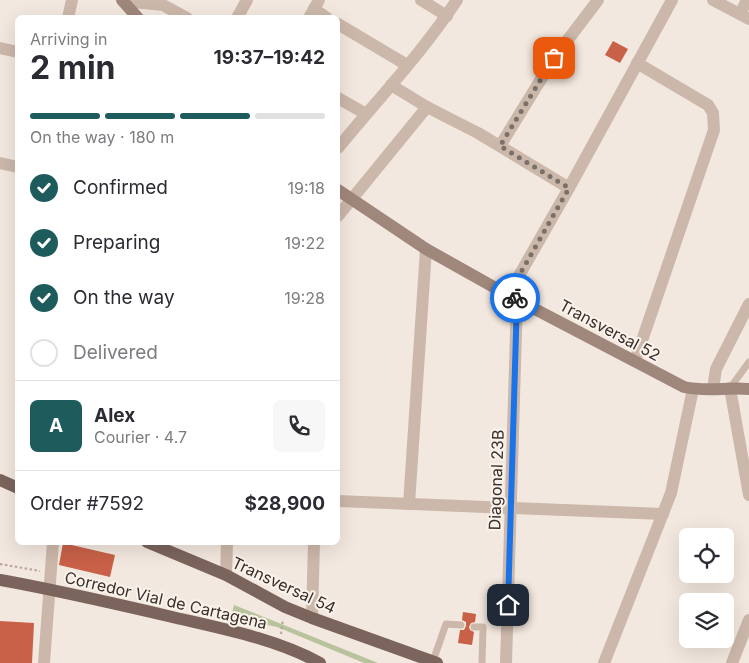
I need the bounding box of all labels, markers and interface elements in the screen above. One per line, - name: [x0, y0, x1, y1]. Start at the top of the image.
- text: Arriving in: [30, 29, 107, 49]
- pin: [533, 37, 575, 79]
- icon: bag: [540, 44, 568, 72]
- text: 19:37–19:42: [214, 46, 325, 69]
- text: 2 min: [30, 48, 116, 87]
- text: On the way · 180 m: [30, 127, 174, 147]
- icon: check: [30, 174, 58, 202]
- text: Confirmed: [73, 176, 168, 199]
- text: 19:18: [288, 178, 325, 198]
- icon: check: [30, 229, 58, 257]
- text: Preparing: [73, 231, 160, 254]
- text: 19:22: [284, 233, 325, 253]
- courier: [490, 273, 540, 323]
- icon: check: [30, 284, 58, 312]
- icon: bike: [501, 284, 529, 312]
- text: On the way: [73, 286, 175, 309]
- text: 19:28: [284, 288, 325, 308]
- street label: Transversal 52: [556, 295, 664, 365]
- text: Delivered: [73, 341, 158, 364]
- button: phone: [273, 400, 325, 452]
- text: Alex: [94, 404, 135, 427]
- text: A: [49, 414, 63, 437]
- text: Courier · 4.7: [94, 427, 187, 447]
- street label: Diagonal 23B: [484, 429, 508, 531]
- text: Order #7592: [30, 492, 144, 515]
- text: $28,900: [245, 492, 325, 515]
- map controls: [679, 528, 734, 648]
- button: locate: [679, 528, 734, 583]
- street label: Transversal 54: [229, 552, 339, 618]
- street label: Corredor Vial de Cartagena: [63, 567, 269, 633]
- pin: [487, 584, 529, 626]
- icon: home: [494, 591, 522, 619]
- button: layers: [679, 593, 734, 648]

